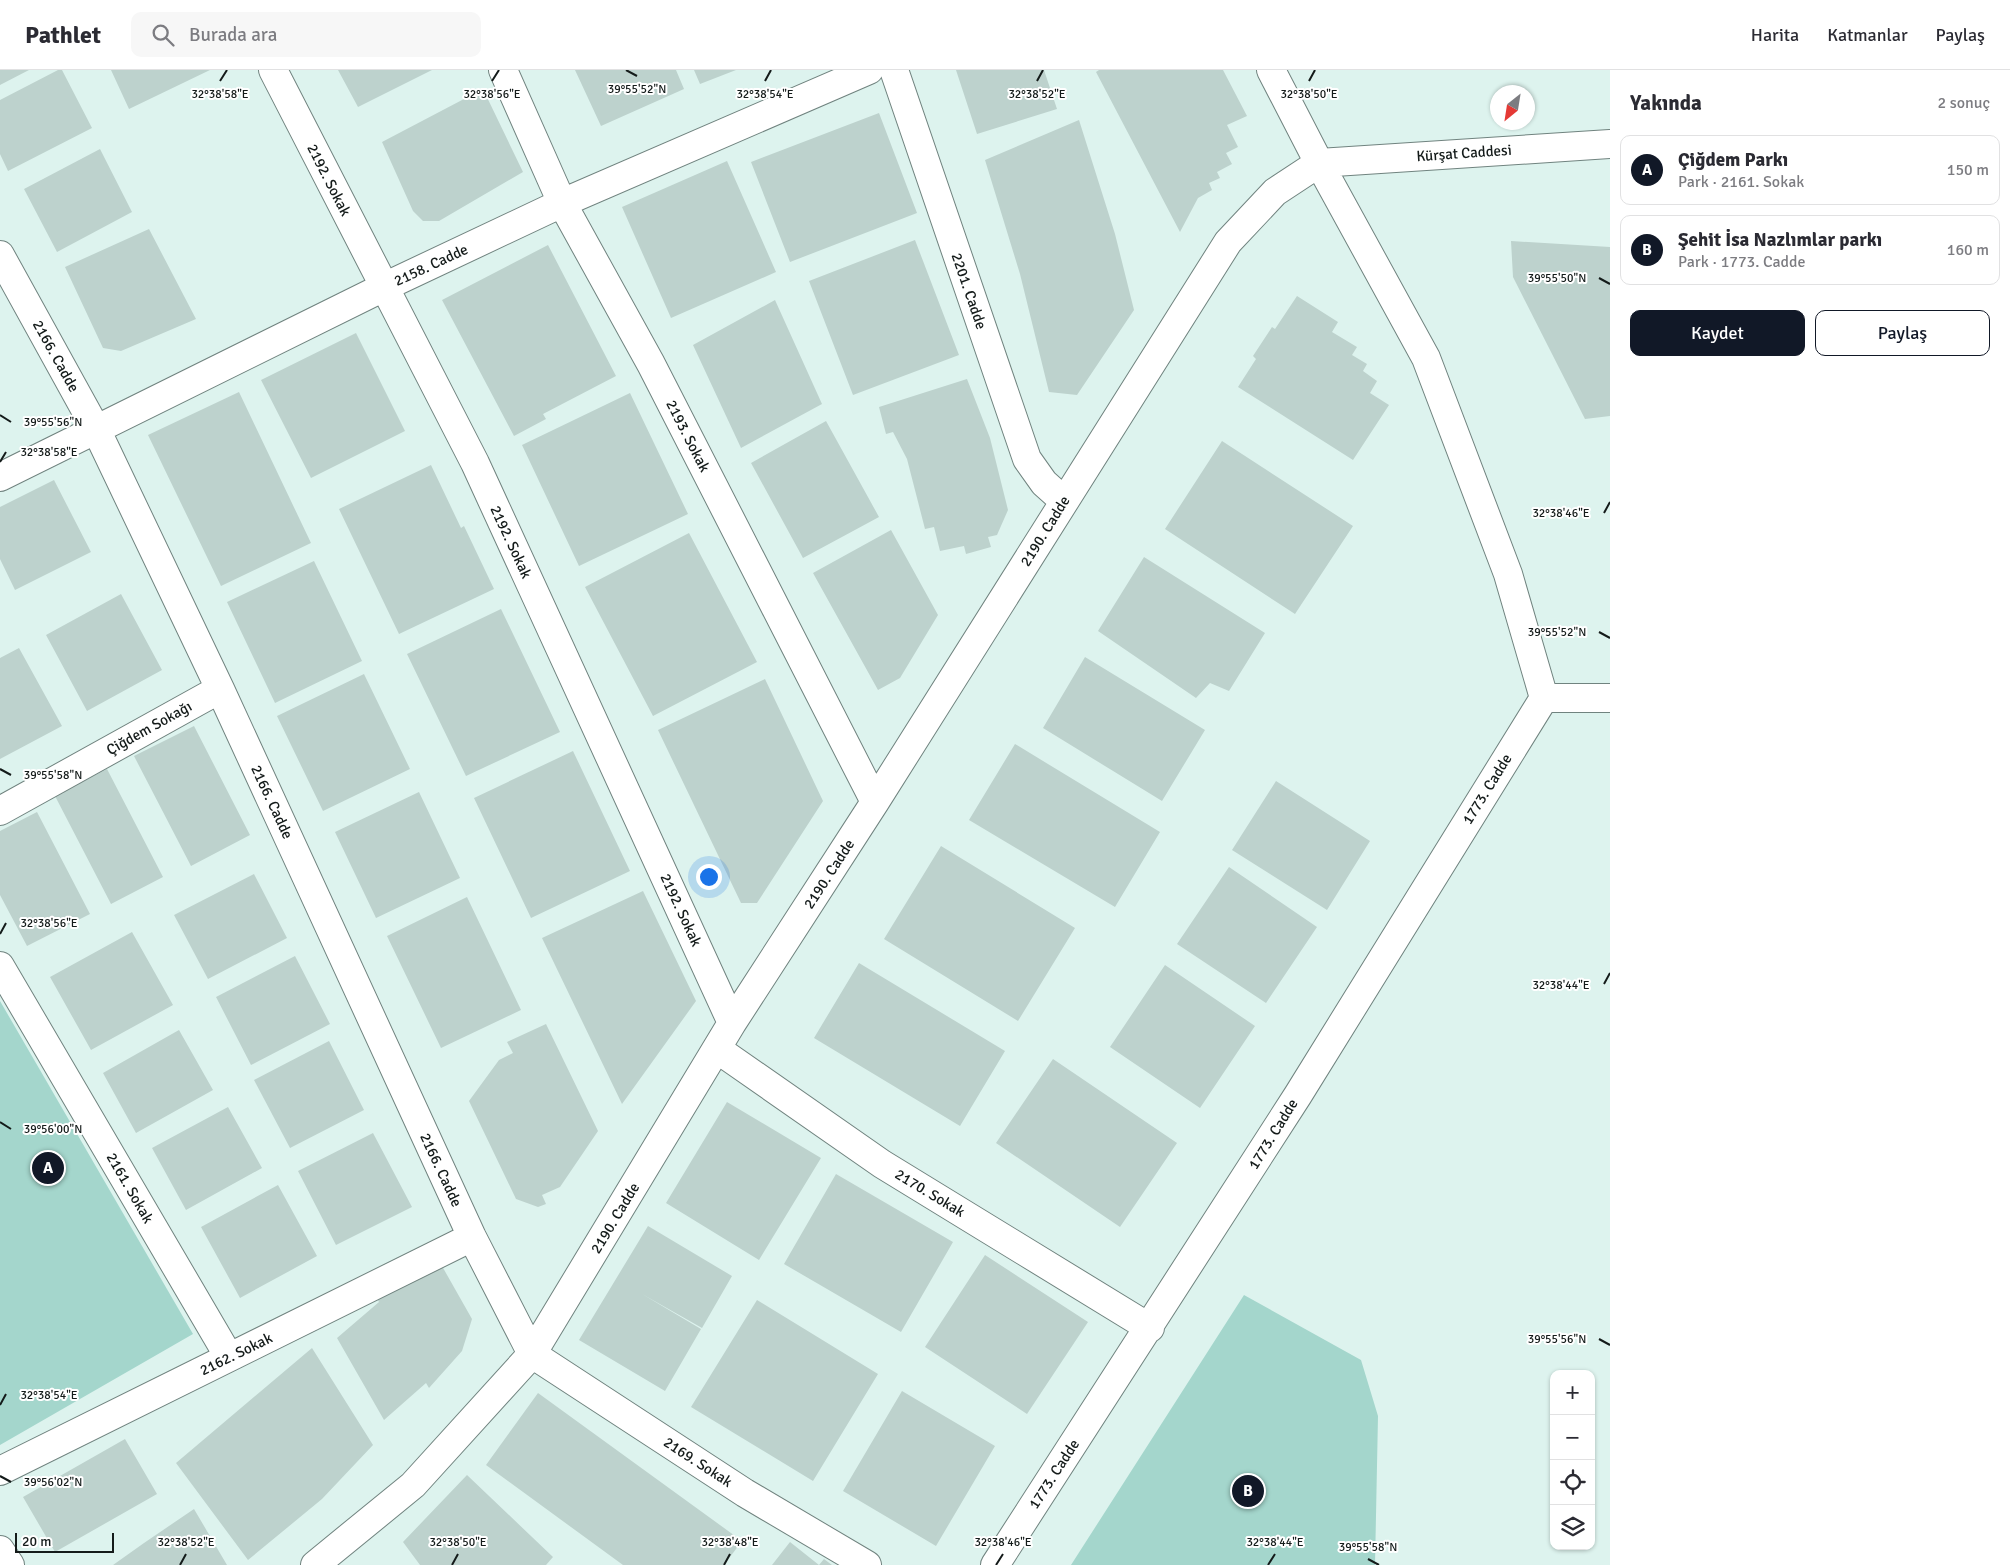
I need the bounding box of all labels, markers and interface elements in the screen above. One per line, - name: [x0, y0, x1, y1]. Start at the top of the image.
- search box: [131, 12, 481, 57]
- text: Pathlet: [25, 20, 101, 50]
- icon: search: [149, 21, 177, 49]
- text: Burada ara: [189, 23, 277, 47]
- text: Harita: [1751, 24, 1799, 46]
- text: Katmanlar: [1827, 24, 1908, 46]
- text: Paylaş: [1936, 24, 1985, 46]
- text: 39°55'52"N: [608, 82, 666, 97]
- north arrow: [1490, 85, 1535, 130]
- text: 32°38'58"E: [191, 87, 249, 102]
- text: 32°38'56"E: [463, 87, 521, 102]
- text: 32°38'54"E: [736, 87, 794, 102]
- text: 32°38'52"E: [1008, 87, 1066, 102]
- text: 32°38'50"E: [1280, 87, 1338, 102]
- text: Yakında: [1630, 90, 1702, 116]
- text: 2 sonuç: [1938, 93, 1990, 113]
- street label: 2192. Sokak: [303, 141, 355, 219]
- street label: Kürşat Caddesi: [1416, 141, 1512, 165]
- text: Çiğdem Parkı: [1678, 148, 1788, 172]
- text: A: [1642, 160, 1652, 180]
- text: 150 m: [1947, 160, 1989, 180]
- text: Park · 2161. Sokak: [1678, 172, 1804, 192]
- text: Şehit İsa Nazlımlar parkı: [1678, 228, 1882, 252]
- street label: 2158. Cadde: [391, 240, 471, 290]
- text: B: [1642, 240, 1652, 260]
- text: 160 m: [1947, 240, 1989, 260]
- street label: 2201. Cadde: [948, 250, 990, 332]
- text: Park · 1773. Cadde: [1678, 252, 1806, 272]
- text: 39°55'50"N: [1528, 271, 1586, 286]
- button: Kaydet: [1630, 310, 1805, 356]
- button: Paylaş: [1815, 310, 1990, 356]
- street label: 2166. Cadde: [29, 317, 83, 395]
- street label: 2193. Sokak: [662, 397, 714, 475]
- text: 39°55'56"N: [24, 415, 82, 430]
- text: 32°38'58"E: [20, 445, 78, 460]
- street label: 2190. Cadde: [1016, 492, 1074, 570]
- street label: 2192. Sokak: [486, 503, 536, 582]
- text: 32°38'46"E: [1532, 506, 1590, 521]
- text: 39°55'52"N: [1528, 625, 1586, 640]
- street label: Çiğdem Sokağı: [103, 697, 195, 759]
- street label: 1773. Cadde: [1458, 750, 1516, 828]
- street label: 2166. Cadde: [247, 762, 297, 842]
- text: 39°55'58"N: [24, 768, 82, 783]
- street label: 2190. Cadde: [800, 836, 858, 912]
- your location: [696, 864, 722, 890]
- street label: 2192. Sokak: [656, 871, 706, 950]
- text: 32°38'56"E: [20, 916, 78, 931]
- text: 32°38'44"E: [1532, 978, 1590, 993]
- street label: 1773. Cadde: [1244, 1095, 1302, 1173]
- text: 39°56'00"N: [24, 1122, 82, 1137]
- street label: 2166. Cadde: [416, 1130, 466, 1210]
- pin: A: [32, 1149, 64, 1187]
- street label: 2161. Sokak: [103, 1150, 158, 1227]
- street label: 2170. Sokak: [892, 1165, 969, 1221]
- street label: 2190. Cadde: [587, 1179, 643, 1257]
- street label: 2162. Sokak: [197, 1329, 276, 1379]
- text: 39°55'56"N: [1528, 1332, 1586, 1347]
- map controls: [1550, 1370, 1595, 1550]
- button: +: [1550, 1370, 1595, 1415]
- text: 32°38'54"E: [20, 1388, 78, 1403]
- button: −: [1550, 1415, 1595, 1460]
- street label: 2169. Sokak: [660, 1433, 736, 1491]
- street label: 1773. Cadde: [1025, 1436, 1083, 1512]
- button: locate: [1550, 1460, 1595, 1505]
- pin: B: [1232, 1472, 1264, 1510]
- text: 39°56'02"N: [24, 1475, 82, 1490]
- button: layers: [1550, 1505, 1595, 1550]
- scale bar: [15, 1530, 114, 1553]
- text: 20 m: [22, 1533, 51, 1550]
- text: 32°38'52"E: [157, 1535, 215, 1550]
- text: 32°38'50"E: [429, 1535, 487, 1550]
- text: 32°38'48"E: [701, 1535, 759, 1550]
- text: 32°38'46"E: [974, 1535, 1032, 1550]
- text: 32°38'44"E: [1246, 1535, 1304, 1550]
- text: 39°55'58"N: [1339, 1540, 1397, 1555]

